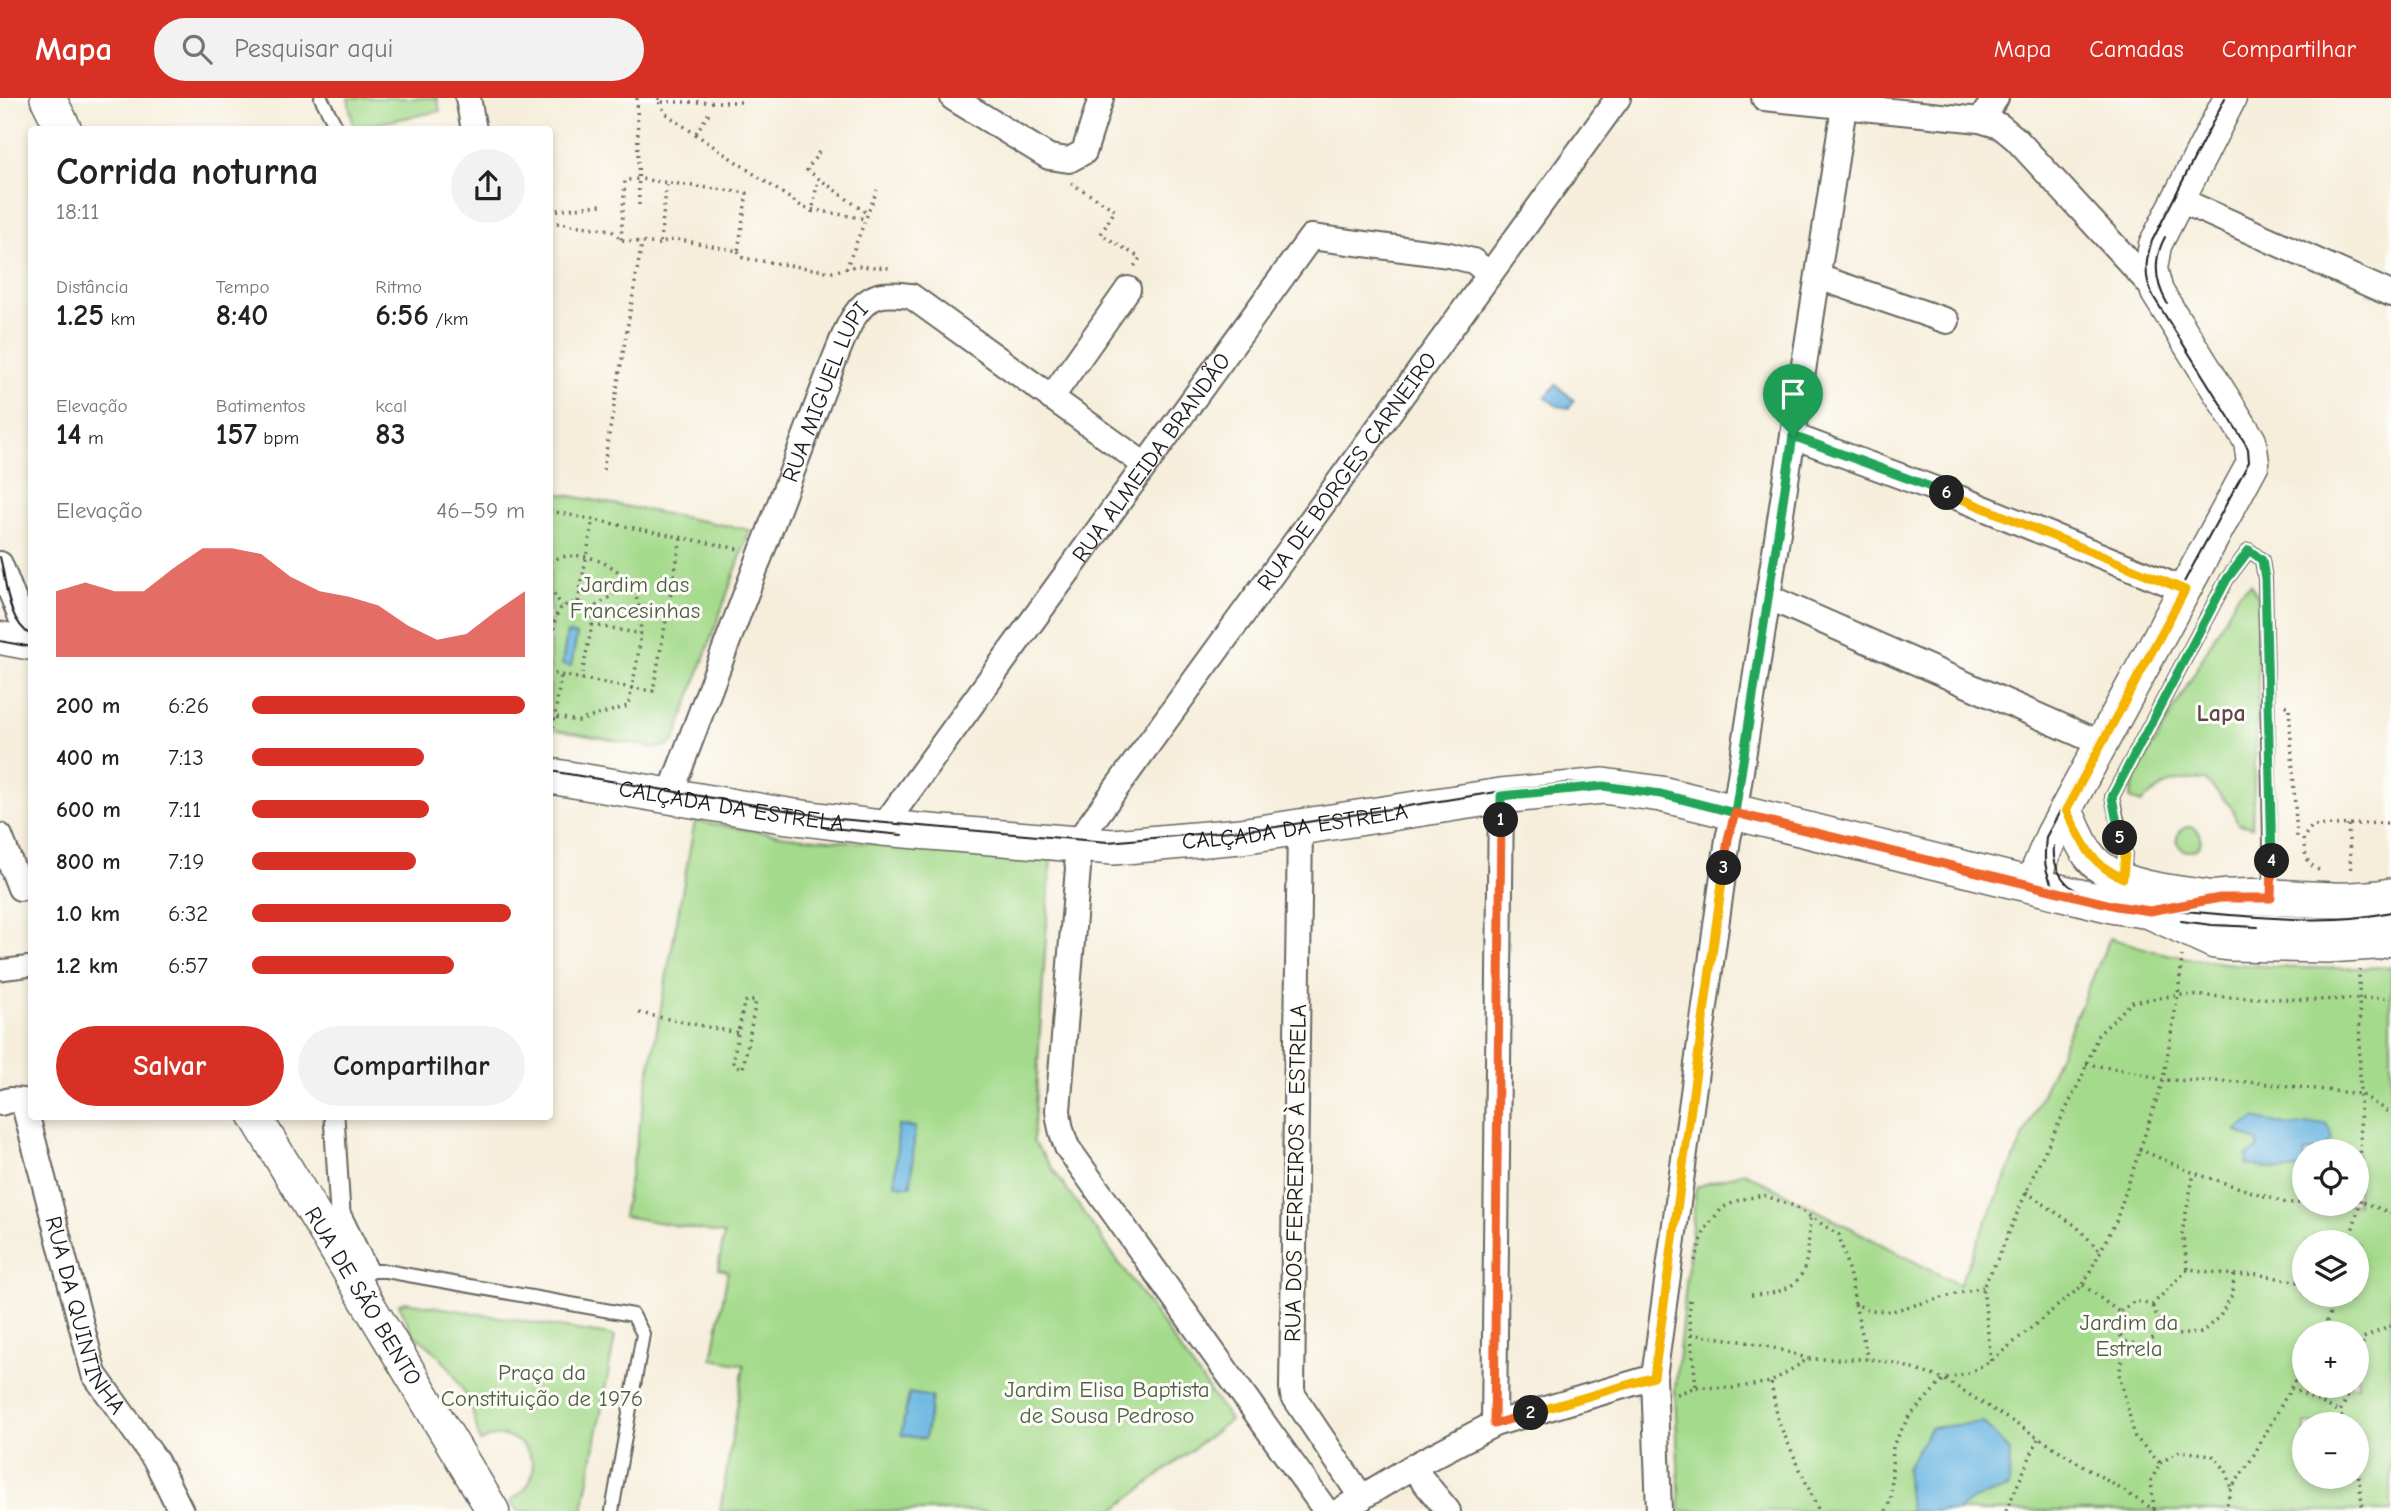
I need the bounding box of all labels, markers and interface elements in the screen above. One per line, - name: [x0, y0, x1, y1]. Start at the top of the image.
- search box: [154, 18, 644, 81]
- text: Mapa: [35, 30, 112, 68]
- icon: search: [178, 30, 216, 68]
- text: Pesquisar aqui: [234, 34, 393, 64]
- text: Mapa: [1994, 35, 2051, 63]
- text: Camadas: [2089, 35, 2184, 63]
- text: Compartilhar: [2222, 35, 2356, 63]
- button: share: [451, 149, 525, 223]
- text: Corrida noturna: [56, 150, 319, 194]
- text: 18:11: [56, 198, 99, 225]
- text: Distância: [56, 276, 129, 298]
- text: Tempo: [216, 276, 269, 298]
- text: Ritmo: [375, 276, 422, 298]
- street label: RUA MIGUEL LUPI: [776, 296, 874, 486]
- text: 1.25: [56, 298, 104, 333]
- text: 8:40: [216, 298, 268, 333]
- text: 6:56: [375, 298, 429, 333]
- text: km: [104, 308, 135, 330]
- text: /km: [429, 308, 468, 330]
- street label: RUA DE BORGES CARNEIRO: [1252, 347, 1443, 596]
- street label: RUA ALMEIDA BRANDÃO: [1067, 348, 1236, 568]
- pin: [1763, 364, 1823, 436]
- icon: arrive: [1774, 375, 1812, 413]
- text: Elevação: [56, 395, 128, 417]
- text: Batimentos: [216, 395, 305, 417]
- text: kcal: [375, 395, 407, 417]
- text: 14: [56, 417, 82, 452]
- text: 157: [216, 417, 257, 452]
- text: 83: [375, 417, 405, 452]
- text: m: [82, 427, 104, 449]
- text: bpm: [257, 427, 299, 449]
- pin: 6: [1930, 476, 1965, 510]
- text: 6: [1942, 481, 1951, 503]
- text: Elevação: [56, 497, 143, 524]
- text: 46–59 m: [436, 497, 525, 524]
- park label: Jardim das Francesinhas: [570, 571, 700, 624]
- text: 200 m: [56, 692, 120, 719]
- text: 6:26: [168, 692, 209, 719]
- district label: Lapa: [2196, 699, 2246, 727]
- text: 400 m: [56, 744, 120, 771]
- text: 7:13: [168, 744, 204, 771]
- street label: CALÇADA DA ESTRELA: [617, 775, 846, 837]
- text: 600 m: [56, 796, 121, 823]
- text: 7:11: [168, 796, 201, 823]
- street label: CALÇADA DA ESTRELA: [1181, 798, 1410, 855]
- pin: 1: [1484, 802, 1518, 838]
- text: 1: [1497, 808, 1504, 830]
- pin: 5: [2102, 820, 2138, 856]
- text: 5: [2114, 826, 2125, 848]
- pin: 4: [2254, 844, 2290, 878]
- text: 800 m: [56, 848, 121, 875]
- text: 7:19: [168, 848, 204, 875]
- text: 4: [2267, 849, 2276, 871]
- pin: 3: [1706, 850, 1742, 886]
- text: 3: [1719, 856, 1728, 878]
- text: 1.0 km: [56, 900, 120, 927]
- text: 6:32: [168, 900, 208, 927]
- text: 1.2 km: [56, 952, 118, 979]
- text: 6:57: [168, 952, 208, 979]
- street label: RUA DOS FERREIROS À ESTRELA: [1279, 1004, 1312, 1342]
- button: Salvar: [56, 1026, 284, 1106]
- button: Compartilhar: [298, 1026, 525, 1106]
- map controls: [2292, 1139, 2369, 1489]
- button: locate: [2292, 1139, 2369, 1216]
- street label: RUA DE SÃO BENTO: [299, 1202, 427, 1390]
- street label: RUA DA QUINTINHA: [39, 1213, 131, 1419]
- button: layers: [2292, 1230, 2369, 1307]
- park label: Jardim da Estrela: [2080, 1309, 2179, 1362]
- button: +: [2292, 1321, 2369, 1398]
- park label: Praça da Constituição de 1976: [441, 1359, 643, 1412]
- park label: Jardim Elisa Baptista de Sousa Pedroso: [1004, 1376, 1210, 1429]
- pin: 2: [1514, 1396, 1548, 1430]
- text: 2: [1526, 1401, 1535, 1423]
- button: −: [2292, 1412, 2369, 1489]

